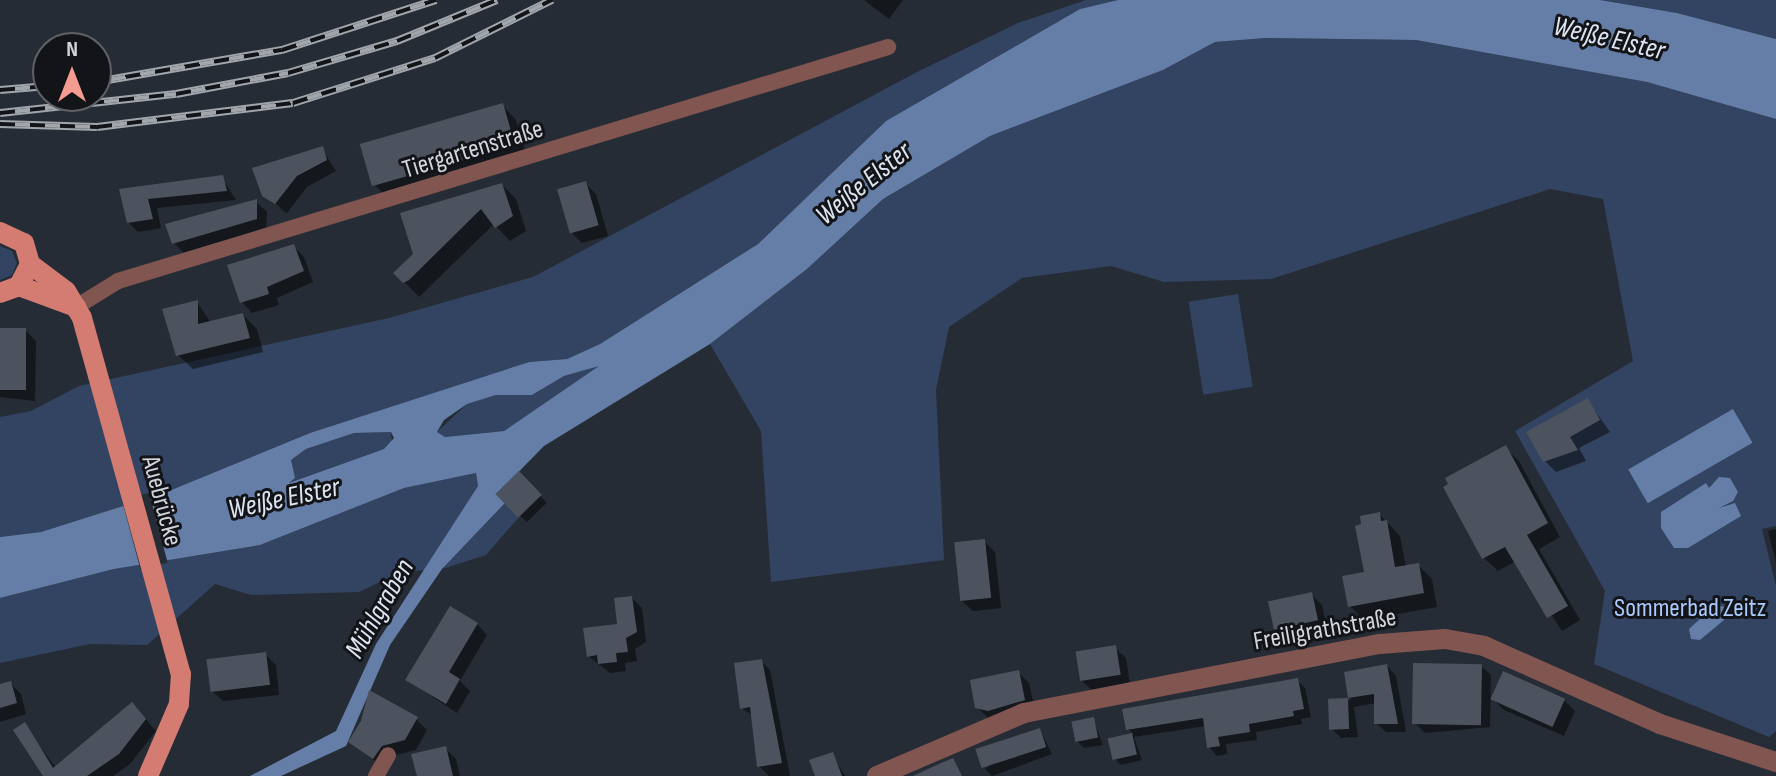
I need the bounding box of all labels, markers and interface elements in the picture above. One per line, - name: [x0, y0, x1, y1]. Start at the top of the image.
- water label: Weiße Elster: [1550, 10, 1668, 68]
- north arrow: [32, 32, 112, 112]
- text: N: [66, 36, 78, 63]
- street label: Tiergartenstraße: [399, 114, 547, 186]
- water label: Weiße Elster: [809, 135, 919, 233]
- street label: Auebrücke: [134, 453, 188, 549]
- water label: Weiße Elster: [225, 471, 343, 527]
- water label: Mühlgraben: [338, 554, 422, 664]
- park label: Sommerbad Zeitz: [1614, 593, 1766, 625]
- street label: Freiligrathstraße: [1251, 602, 1399, 658]

